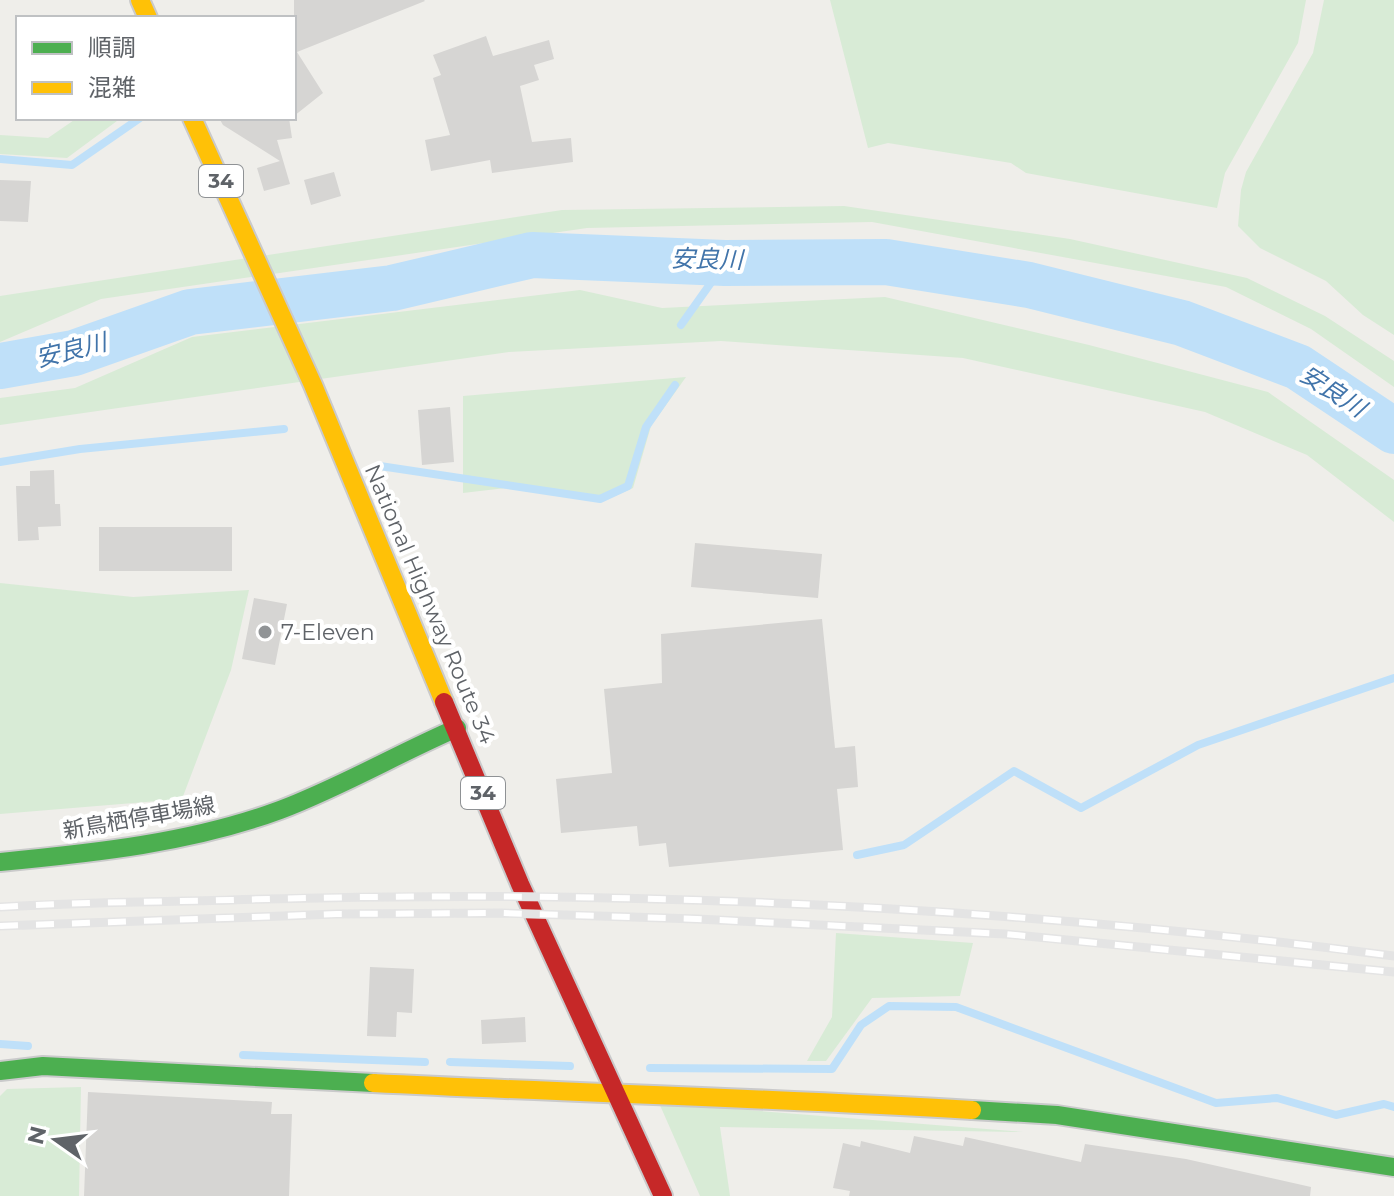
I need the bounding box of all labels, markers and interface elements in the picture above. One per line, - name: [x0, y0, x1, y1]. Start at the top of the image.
- legend: [16, 16, 296, 120]
- text: 順調: [88, 33, 136, 62]
- text: 混雑: [88, 73, 136, 102]
- road number: 34: [199, 165, 243, 197]
- water label: 安良川: [671, 244, 746, 274]
- water label: 安良川: [33, 326, 112, 373]
- water label: 安良川: [1295, 359, 1374, 424]
- street label: National Highway Route 34: [359, 460, 501, 748]
- place label: 7-Eleven: [281, 619, 375, 646]
- marker: 7-Eleven: [256, 623, 274, 641]
- road number: 34: [461, 777, 505, 809]
- street label: 新鳥栖停車場線: [61, 791, 217, 845]
- north arrow: [16, 1100, 96, 1180]
- text: N: [22, 1123, 52, 1147]

